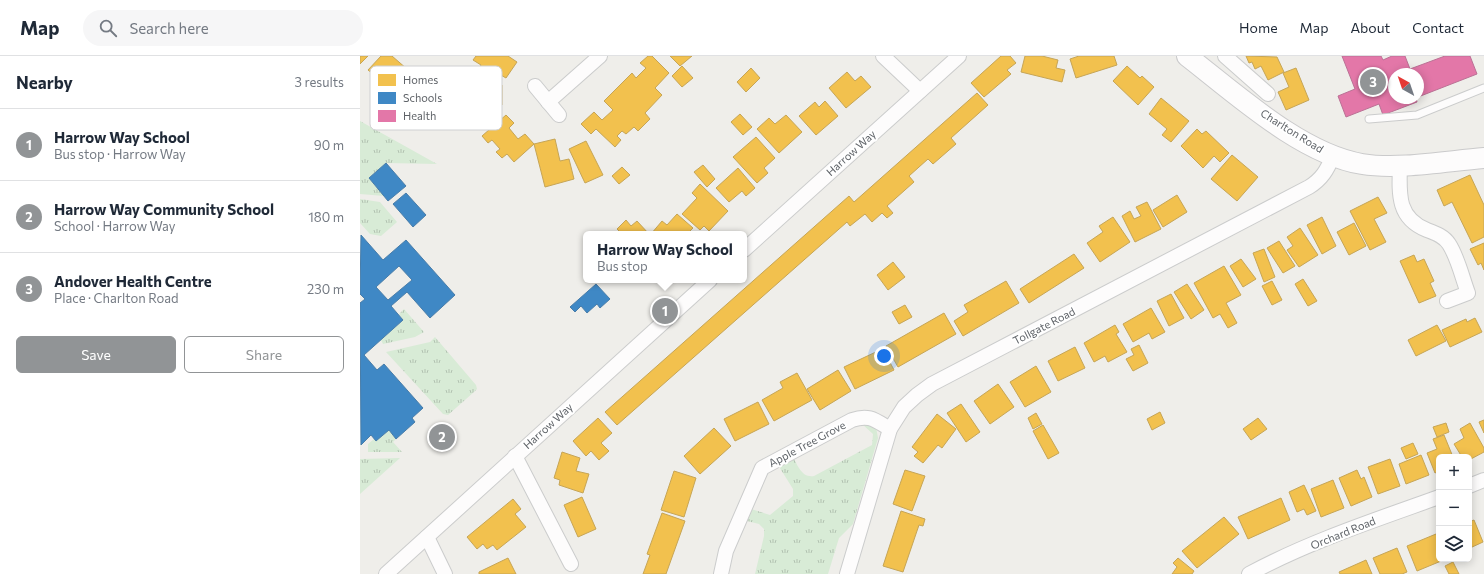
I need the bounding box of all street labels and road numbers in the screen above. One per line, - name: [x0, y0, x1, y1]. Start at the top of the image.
- street label: Charlton Road: [1258, 106, 1326, 155]
- street label: Harrow Way: [823, 127, 878, 178]
- street label: Tollgate Road: [1011, 304, 1077, 347]
- street label: Harrow Way: [520, 400, 575, 451]
- street label: Apple Tree Grove: [766, 418, 848, 469]
- street label: Orchard Road: [1308, 514, 1377, 551]

